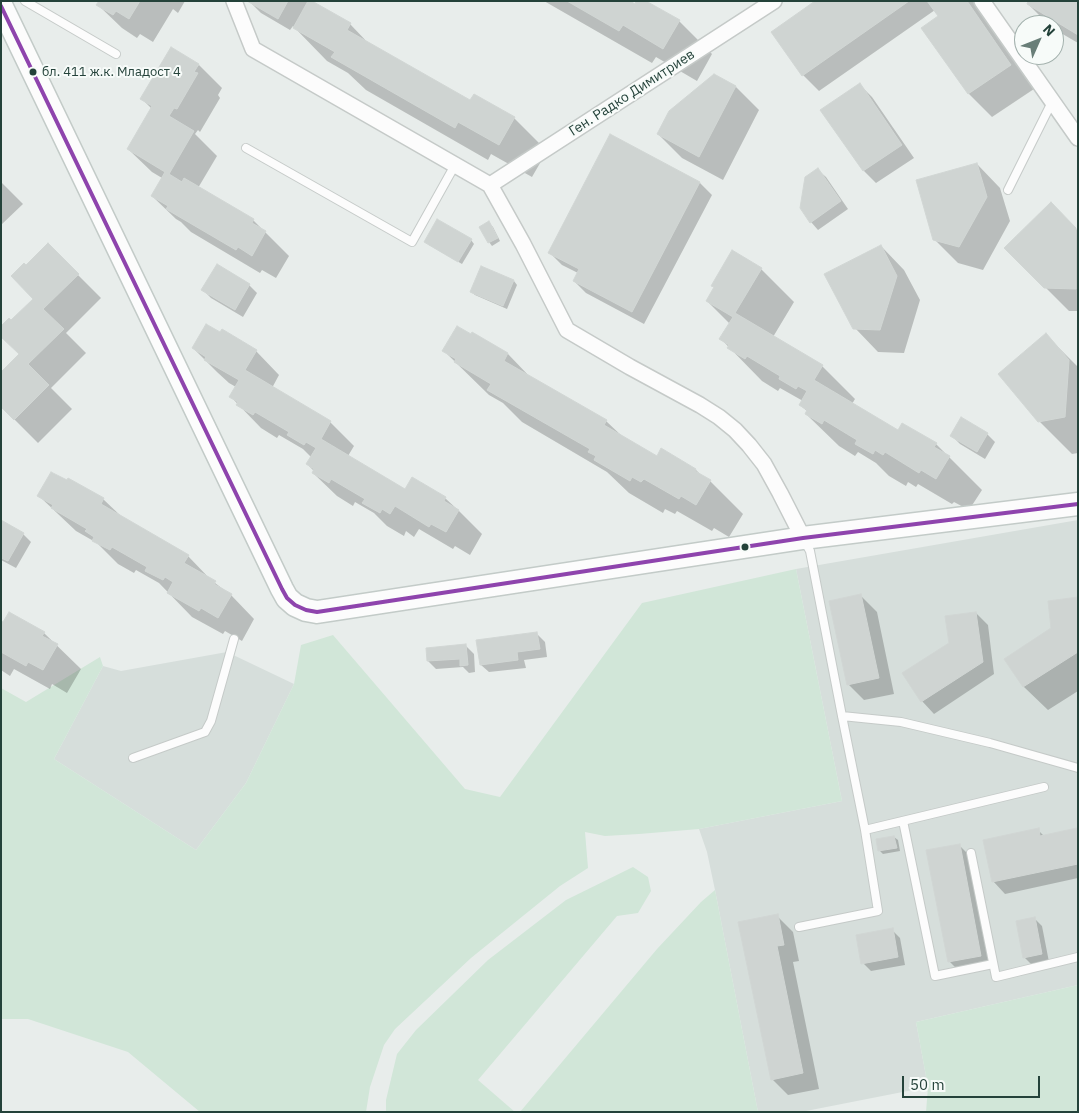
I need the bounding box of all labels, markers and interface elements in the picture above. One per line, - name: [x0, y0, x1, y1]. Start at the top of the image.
- north arrow: [1014, 15, 1064, 65]
- text: N: [1039, 20, 1059, 40]
- street label: Ген. Радко Димитриев: [566, 46, 698, 140]
- place label: бл. 411 ж.к. Младост 4: [42, 64, 181, 80]
- marker: бл. 411 ж.к. Младост 4: [28, 67, 38, 77]
- unlabelled marker: [740, 542, 750, 552]
- scale bar: [904, 1066, 1042, 1098]
- text: 50 m: [910, 1075, 945, 1094]

